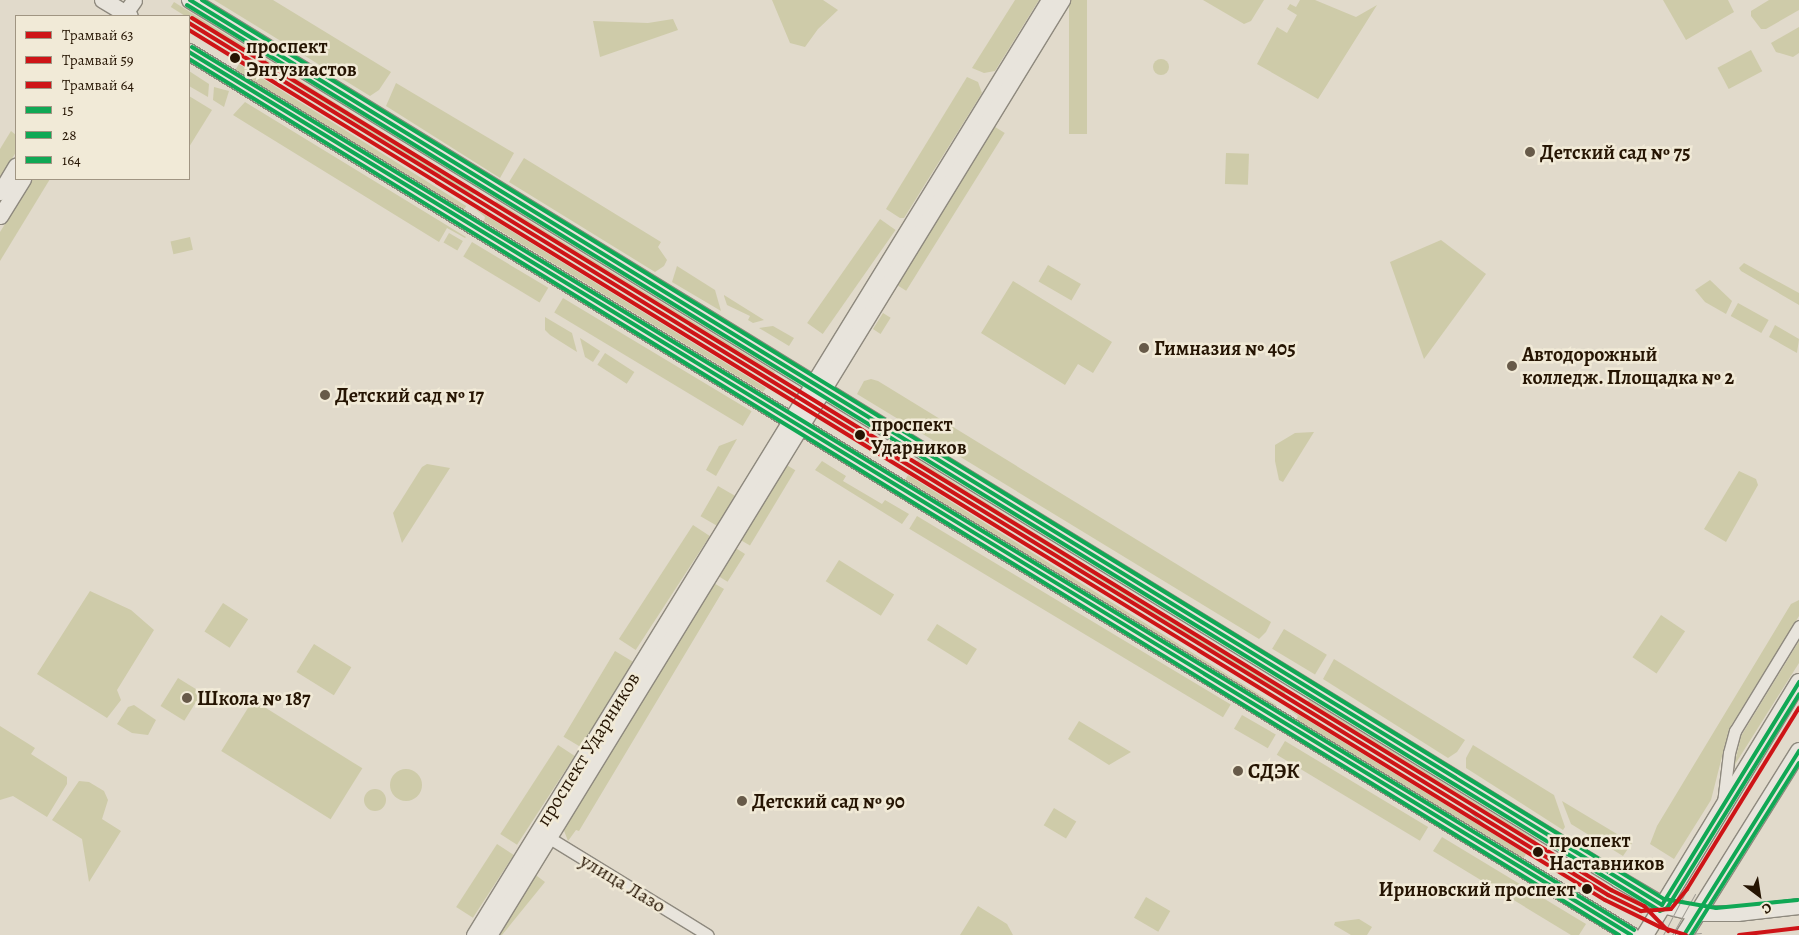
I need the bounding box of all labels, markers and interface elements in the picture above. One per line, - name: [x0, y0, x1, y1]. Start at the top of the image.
- legend: [15, 15, 190, 180]
- text: Трамвай 63: [62, 25, 134, 45]
- place label: проспект Энтузиастов: [246, 34, 357, 81]
- text: Трамвай 59: [62, 50, 134, 70]
- marker: проспект Энтузиастов: [228, 51, 242, 65]
- text: Трамвай 64: [62, 75, 134, 95]
- text: 15: [62, 100, 74, 120]
- text: 28: [62, 125, 76, 145]
- place label: Детский сад № 75: [1540, 140, 1691, 164]
- marker: Детский сад № 75: [1524, 146, 1536, 158]
- text: 164: [62, 150, 81, 170]
- place label: Гимназия № 405: [1154, 336, 1296, 360]
- marker: Гимназия № 405: [1138, 342, 1150, 354]
- place label: Автодорожный колледж. Площадка № 2: [1522, 342, 1735, 389]
- marker: Автодорожный колледж. Площадка № 2: [1506, 360, 1518, 372]
- place label: Детский сад № 17: [335, 383, 484, 407]
- marker: Детский сад № 17: [319, 389, 331, 401]
- place label: проспект Ударников: [871, 412, 967, 459]
- marker: проспект Ударников: [853, 428, 867, 442]
- street label: проспект Ударников: [531, 668, 645, 830]
- place label: Школа № 187: [197, 686, 311, 710]
- marker: Школа № 187: [181, 692, 193, 704]
- place label: СДЭК: [1248, 759, 1300, 783]
- marker: СДЭК: [1232, 765, 1244, 777]
- place label: Детский сад № 90: [752, 789, 905, 813]
- marker: Детский сад № 90: [736, 795, 748, 807]
- place label: проспект Наставников: [1549, 828, 1664, 875]
- marker: проспект Наставников: [1531, 845, 1545, 859]
- street label: улица Лазо: [576, 848, 670, 918]
- north arrow: [1734, 870, 1784, 920]
- place label: Ириновский проспект: [1379, 877, 1576, 901]
- marker: Ириновский проспект: [1580, 882, 1594, 896]
- text: С: [1758, 898, 1776, 919]

